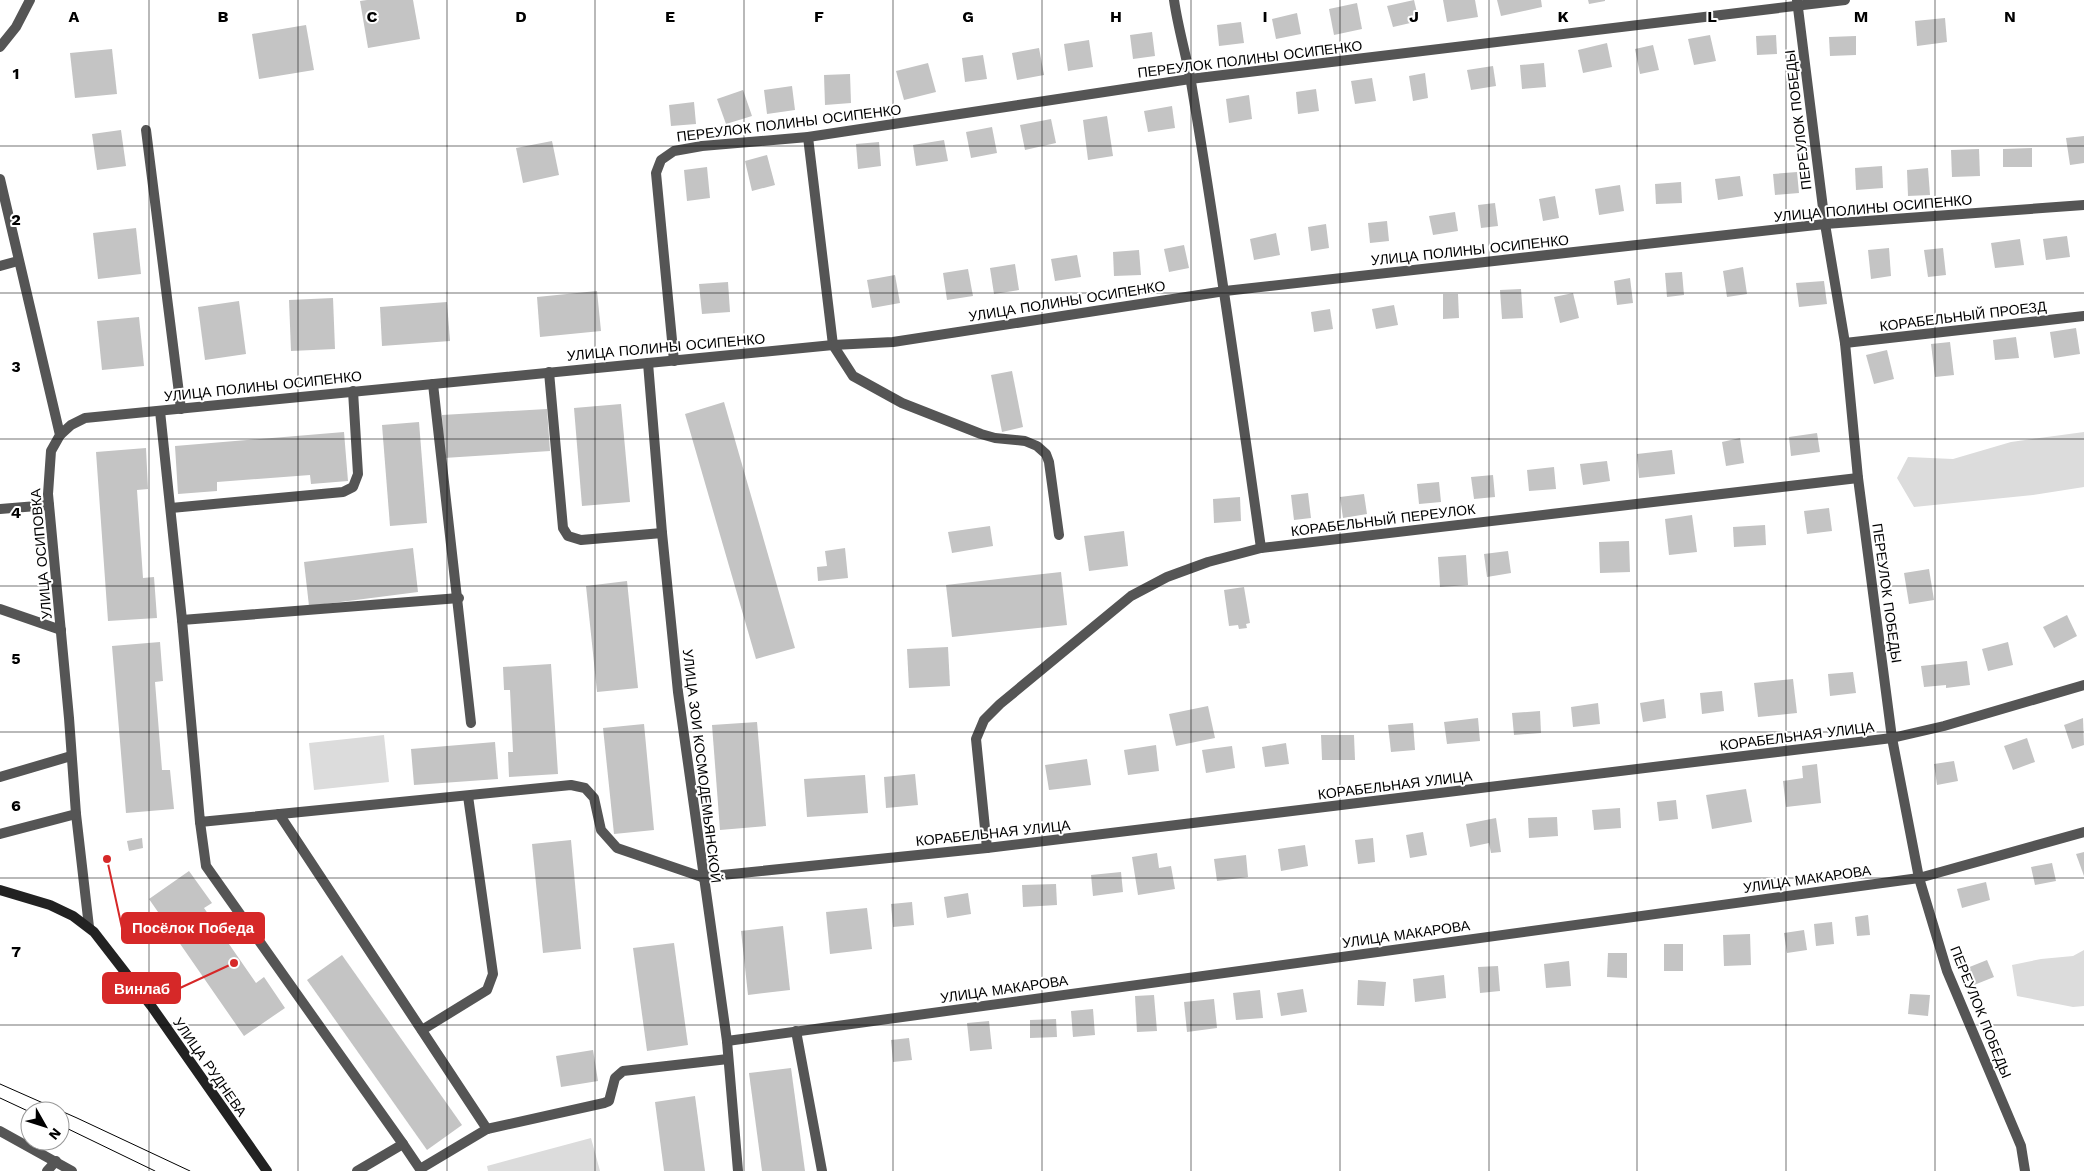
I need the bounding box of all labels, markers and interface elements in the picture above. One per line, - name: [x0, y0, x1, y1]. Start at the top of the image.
- text: A: [69, 7, 80, 26]
- text: B: [218, 7, 229, 26]
- text: C: [367, 7, 378, 26]
- text: D: [515, 7, 527, 26]
- text: E: [665, 7, 675, 26]
- text: F: [814, 7, 824, 26]
- text: G: [962, 7, 974, 26]
- text: H: [1110, 7, 1122, 26]
- text: I: [1262, 7, 1268, 26]
- text: J: [1409, 7, 1419, 26]
- text: K: [1557, 7, 1569, 26]
- text: L: [1707, 7, 1717, 26]
- text: M: [1854, 7, 1868, 26]
- text: N: [2004, 7, 2016, 26]
- street label: ПЕРЕУЛОК ПОЛИНЫ ОСИПЕНКО: [1137, 37, 1363, 81]
- street label: ПЕРЕУЛОК ПОБЕДЫ: [1781, 49, 1815, 191]
- text: 1: [13, 64, 19, 83]
- street label: ПЕРЕУЛОК ПОЛИНЫ ОСИПЕНКО: [676, 101, 902, 145]
- street label: УЛИЦА ПОЛИНЫ ОСИПЕНКО: [1773, 191, 1973, 225]
- text: 2: [11, 210, 21, 229]
- street label: УЛИЦА ПОЛИНЫ ОСИПЕНКО: [1370, 232, 1570, 268]
- street label: УЛИЦА ПОЛИНЫ ОСИПЕНКО: [968, 278, 1167, 324]
- street label: КОРАБЕЛЬНЫЙ ПРОЕЗД: [1879, 297, 2048, 334]
- street label: УЛИЦА ПОЛИНЫ ОСИПЕНКО: [566, 330, 766, 364]
- text: 3: [11, 357, 21, 376]
- street label: УЛИЦА ПОЛИНЫ ОСИПЕНКО: [163, 368, 363, 404]
- street label: УЛИЦА ОСИПОВКА: [27, 487, 55, 620]
- street label: КОРАБЕЛЬНЫЙ ПЕРЕУЛОК: [1290, 500, 1477, 539]
- text: 4: [11, 503, 21, 522]
- street label: ПЕРЕУЛОК ПОБЕДЫ: [1869, 522, 1905, 664]
- street label: УЛИЦА ЗОИ КОСМОДЕМЬЯНСКОЙ: [680, 648, 725, 884]
- text: 5: [11, 649, 21, 668]
- street label: КОРАБЕЛЬНАЯ УЛИЦА: [1719, 719, 1876, 753]
- street label: КОРАБЕЛЬНАЯ УЛИЦА: [1317, 768, 1474, 802]
- text: 6: [11, 796, 21, 815]
- street label: КОРАБЕЛЬНАЯ УЛИЦА: [915, 817, 1072, 849]
- street label: УЛИЦА МАКАРОВА: [1742, 862, 1873, 896]
- callout: Посёлок Победа: [122, 913, 264, 943]
- street label: УЛИЦА МАКАРОВА: [1341, 917, 1472, 951]
- text: Посёлок Победа: [132, 919, 255, 937]
- text: 7: [11, 942, 21, 961]
- street label: ПЕРЕУЛОК ПОБЕДЫ: [1947, 944, 2015, 1080]
- street label: УЛИЦА МАКАРОВА: [939, 972, 1070, 1006]
- callout: Винлаб: [103, 973, 180, 1003]
- text: Винлаб: [114, 980, 170, 998]
- street label: УЛИЦА РУДНЕВА: [170, 1015, 250, 1120]
- north arrow: [20, 1101, 70, 1151]
- text: N: [46, 1125, 65, 1143]

